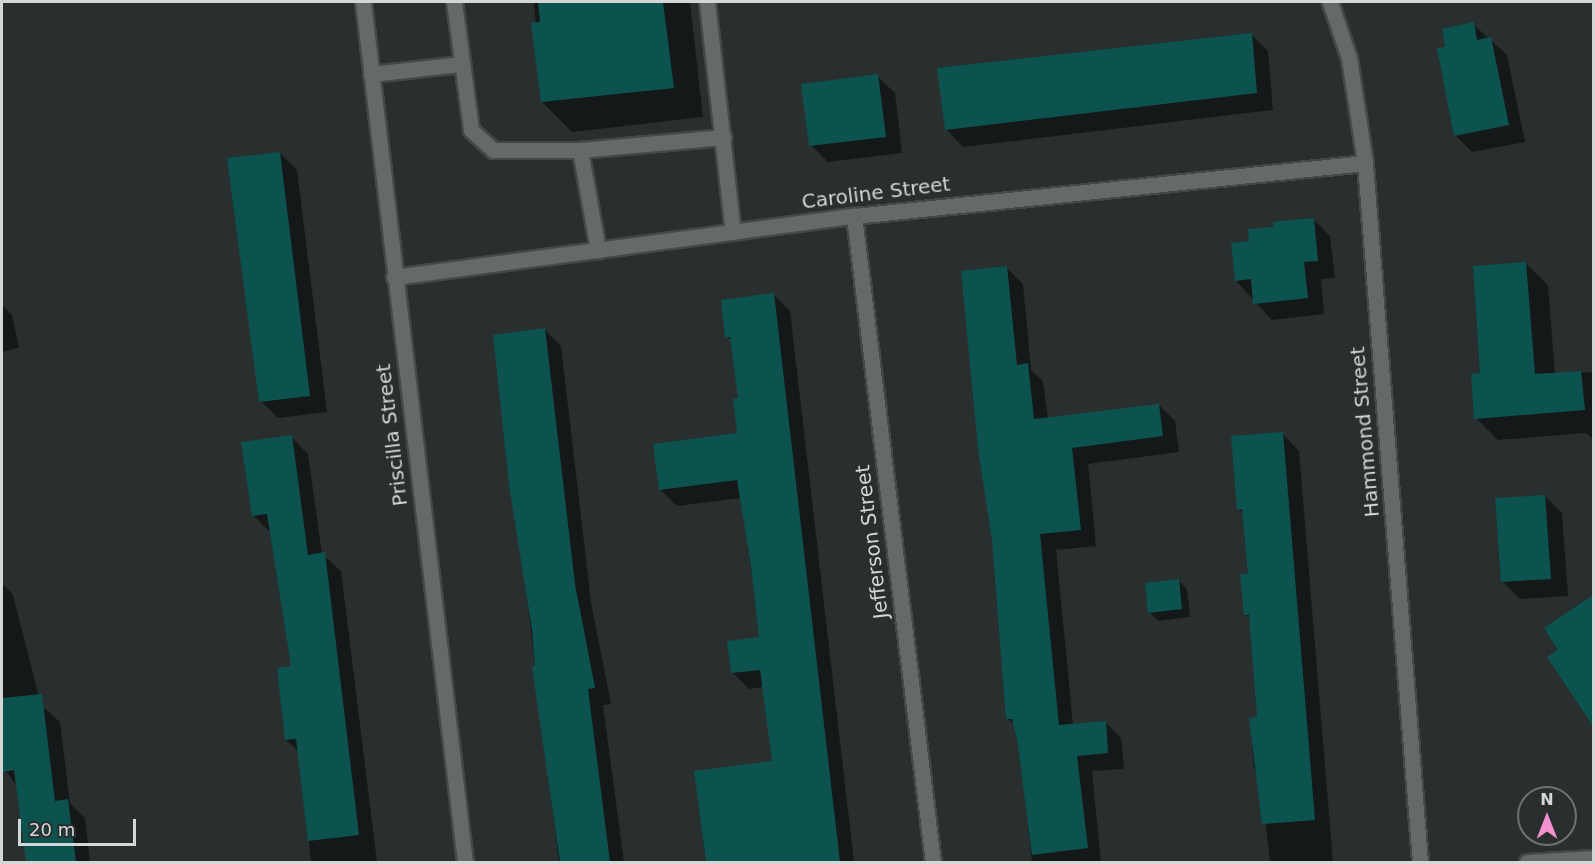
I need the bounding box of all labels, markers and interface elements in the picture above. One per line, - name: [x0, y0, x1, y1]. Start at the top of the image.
- street label: Caroline Street: [800, 172, 952, 214]
- street label: Hammond Street: [1346, 346, 1384, 518]
- street label: Priscilla Street: [371, 363, 413, 507]
- street label: Jefferson Street: [851, 464, 893, 620]
- north arrow: [1517, 786, 1577, 846]
- text: N: [1540, 790, 1554, 809]
- scale bar: [21, 807, 140, 845]
- text: 20 m: [29, 819, 75, 840]

